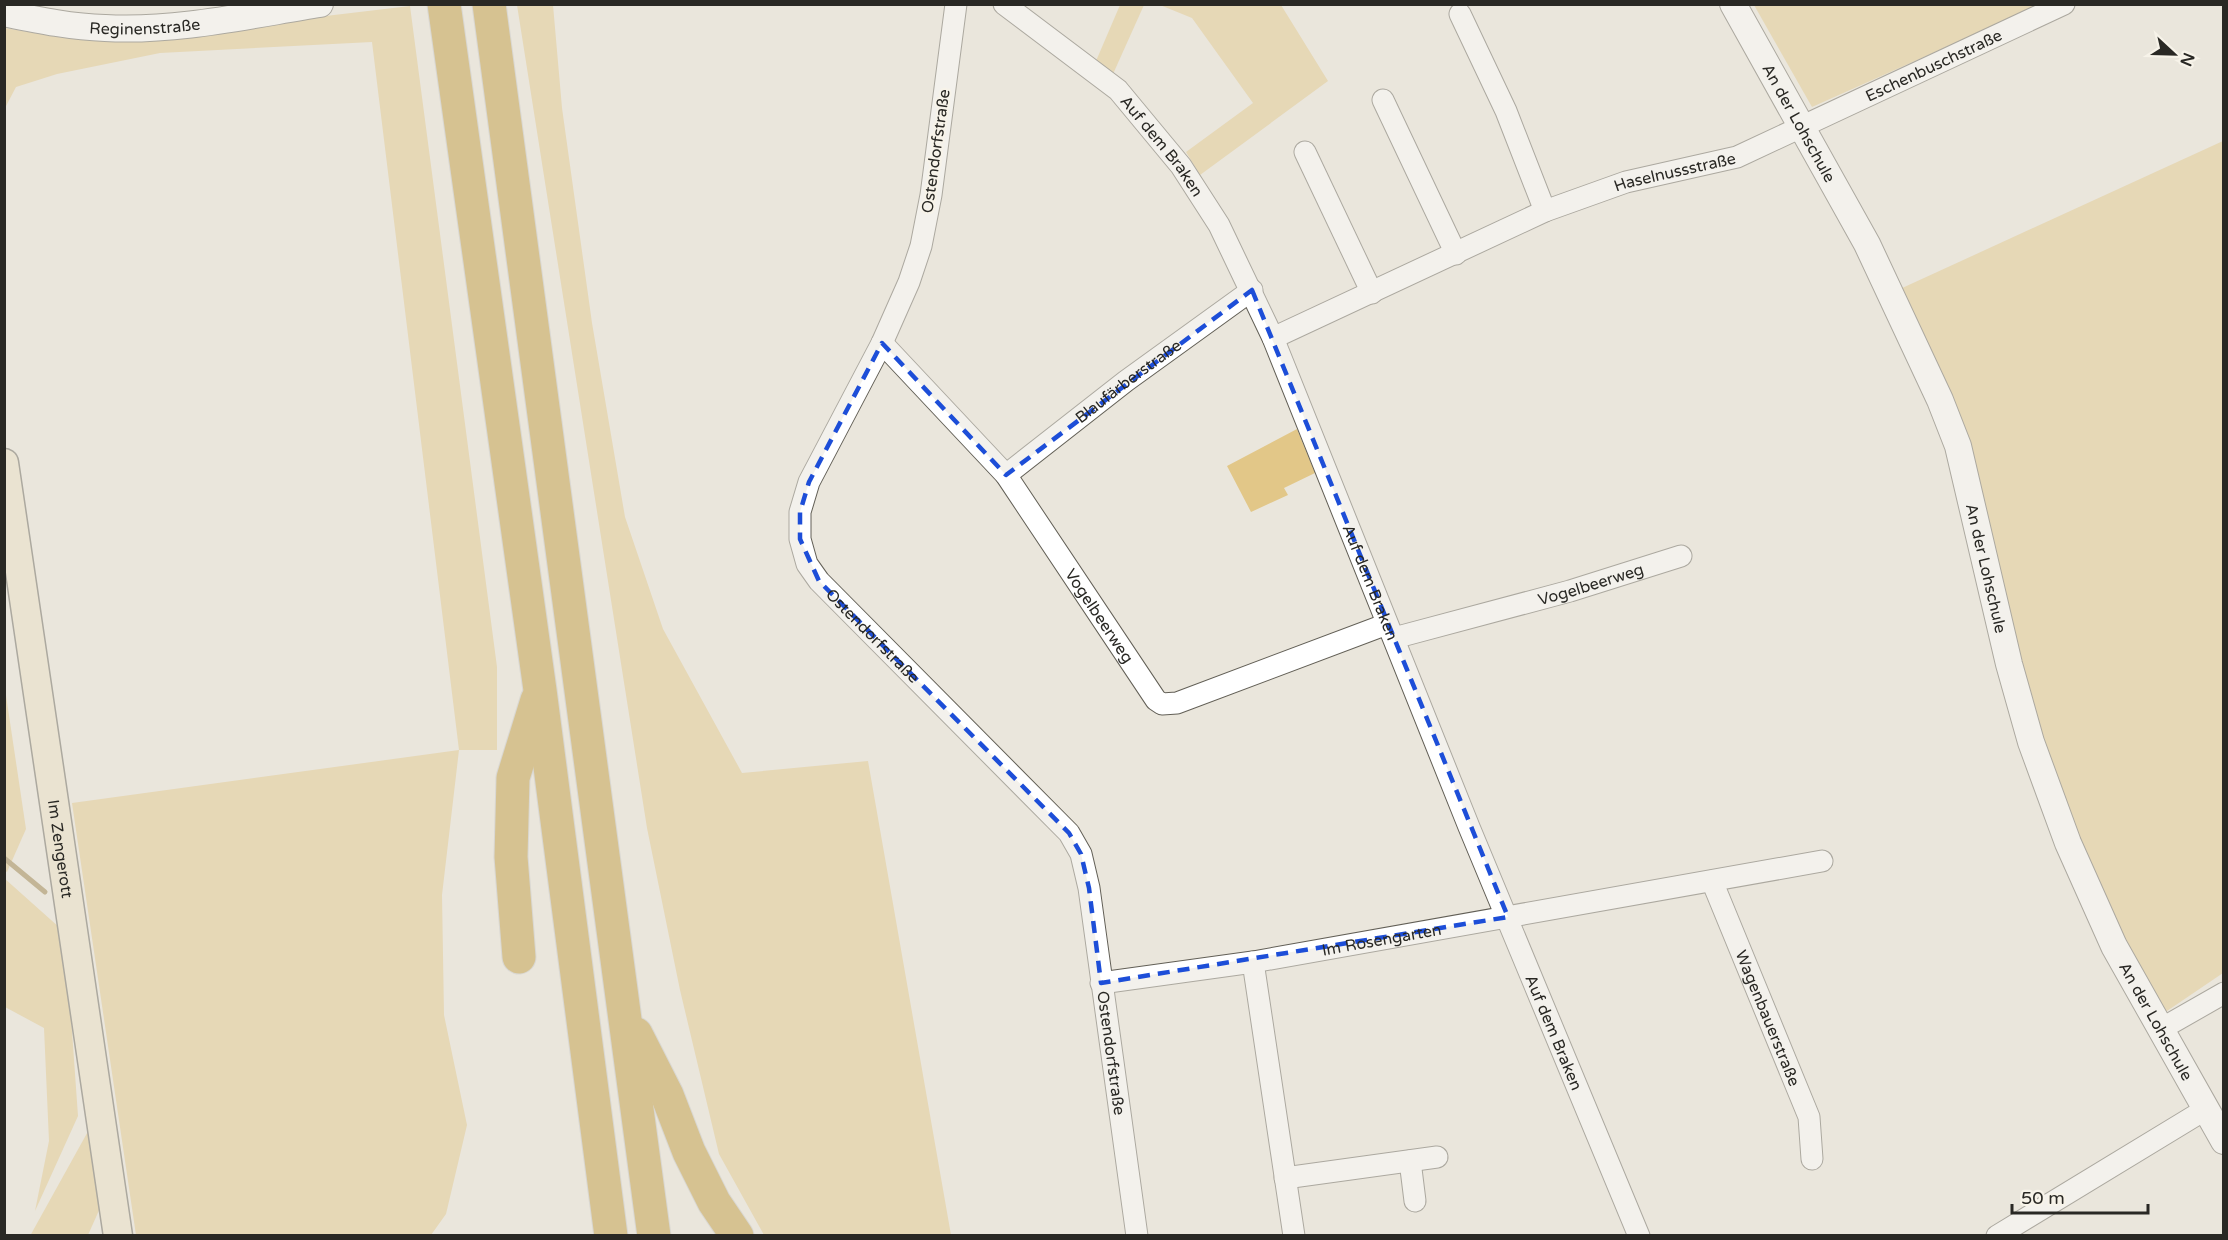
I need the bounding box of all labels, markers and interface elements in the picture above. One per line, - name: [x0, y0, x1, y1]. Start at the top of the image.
- street label: Reginenstraße: [89, 14, 201, 40]
- north arrow: [2144, 24, 2204, 84]
- street label: Eschenbuschstraße: [1863, 25, 2005, 106]
- text: N: [2175, 50, 2199, 69]
- street label: An der Lohschule: [1757, 60, 1839, 186]
- street label: Ostendorfstraße: [917, 88, 955, 214]
- street label: Auf dem Braken: [1116, 92, 1207, 201]
- street label: Haselnussstraße: [1611, 149, 1738, 197]
- street label: Blaufärberstraße: [1071, 335, 1185, 428]
- street label: An der Lohschule: [1961, 502, 2010, 635]
- street label: Auf dem Braken: [1338, 522, 1402, 644]
- street label: Vogelbeerweg: [1536, 559, 1646, 610]
- street label: Vogelbeerweg: [1060, 565, 1137, 667]
- street label: Ostendorfstraße: [821, 585, 923, 688]
- street label: Im Zengerott: [43, 798, 77, 900]
- street label: Im Rosengarten: [1320, 920, 1443, 961]
- street label: Wagenbauerstraße: [1730, 947, 1804, 1089]
- street label: An der Lohschule: [2114, 959, 2197, 1084]
- street label: Auf dem Braken: [1520, 972, 1586, 1093]
- street label: Ostendorfstraße: [1092, 990, 1129, 1116]
- scale bar: [2012, 1177, 2148, 1215]
- text: 50 m: [2021, 1187, 2065, 1209]

